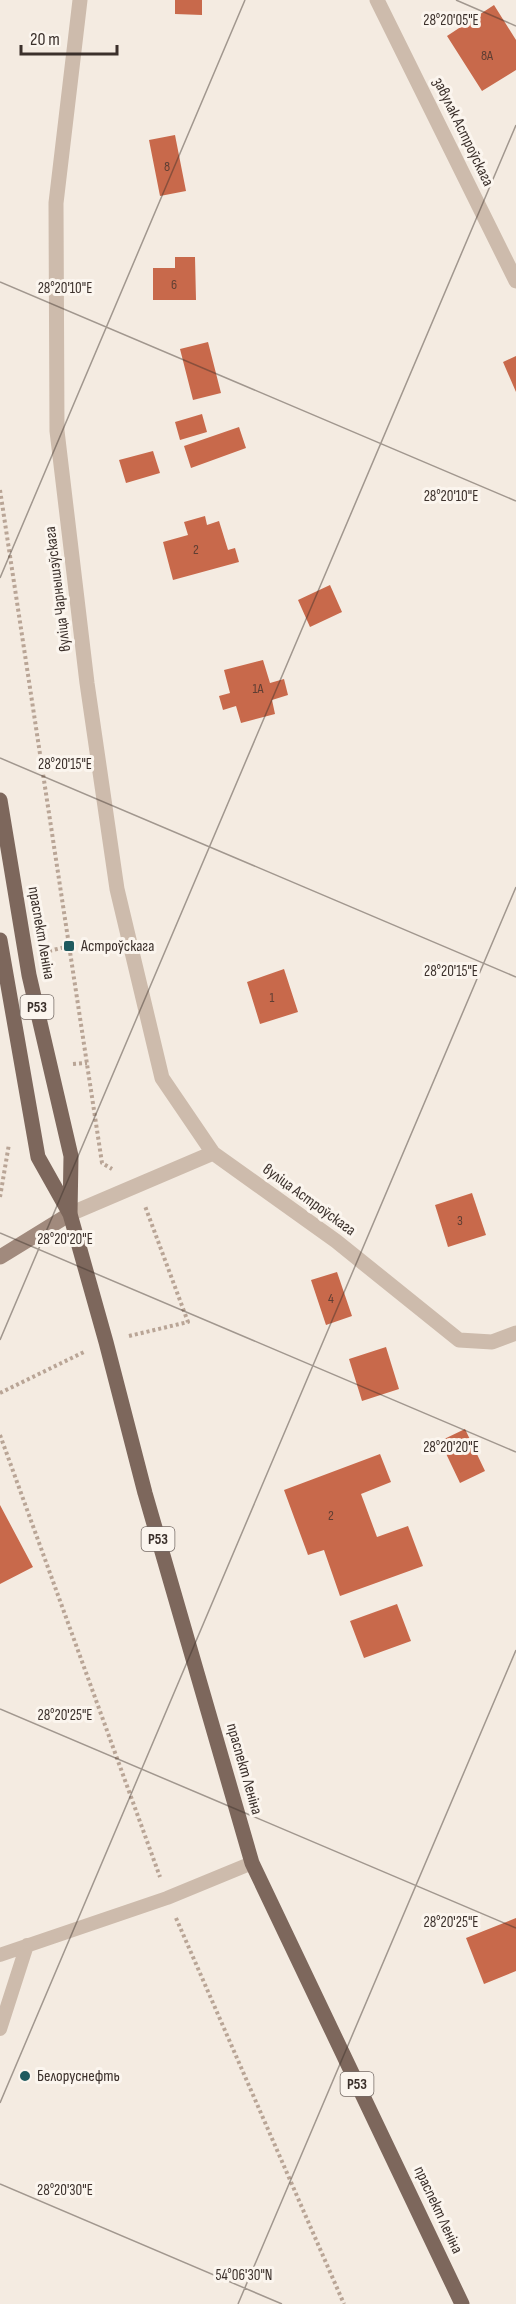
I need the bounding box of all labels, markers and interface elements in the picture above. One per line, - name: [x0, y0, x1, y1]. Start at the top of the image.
- text: 28°20'05"E: [423, 11, 479, 30]
- scale bar: [21, 18, 117, 56]
- text: 20 m: [30, 29, 60, 50]
- house number: 8А: [481, 47, 494, 64]
- street label: завулак Астроўскага: [428, 75, 498, 189]
- house number: 8: [164, 158, 170, 175]
- house number: 6: [171, 276, 177, 293]
- text: 28°20'10"E: [38, 279, 92, 298]
- text: 28°20'10"E: [424, 487, 478, 506]
- street label: вуліца Чарнышэўскага: [41, 525, 75, 653]
- house number: 2: [193, 541, 199, 558]
- house number: 1А: [252, 680, 265, 697]
- text: 28°20'15"E: [38, 755, 92, 774]
- street label: праспект Леніна: [23, 885, 59, 981]
- place label: Астроўскага: [80, 937, 154, 956]
- marker: Астроўскага: [62, 939, 76, 953]
- text: 28°20'15"E: [424, 962, 478, 981]
- house number: 1: [270, 989, 275, 1006]
- road number: Р53: [20, 995, 54, 1019]
- street label: вуліца Астроўскага: [259, 1160, 359, 1240]
- house number: 3: [457, 1212, 463, 1229]
- text: 28°20'20"E: [37, 1230, 93, 1249]
- house number: 4: [328, 1290, 334, 1307]
- text: 28°20'20"E: [423, 1438, 479, 1457]
- house number: 2: [328, 1507, 334, 1524]
- road number: Р53: [142, 1527, 174, 1551]
- text: 28°20'25"E: [38, 1706, 92, 1725]
- street label: праспект Леніна: [222, 1721, 266, 1817]
- text: 28°20'25"E: [424, 1913, 478, 1932]
- place label: Белоруснефть: [37, 2067, 120, 2086]
- marker: Белоруснефть: [18, 2069, 32, 2083]
- road number: Р53: [340, 2072, 374, 2096]
- street label: праспект Леніна: [410, 2163, 466, 2257]
- text: 28°20'30"E: [37, 2181, 93, 2200]
- text: 54°06'30"N: [216, 2266, 272, 2285]

